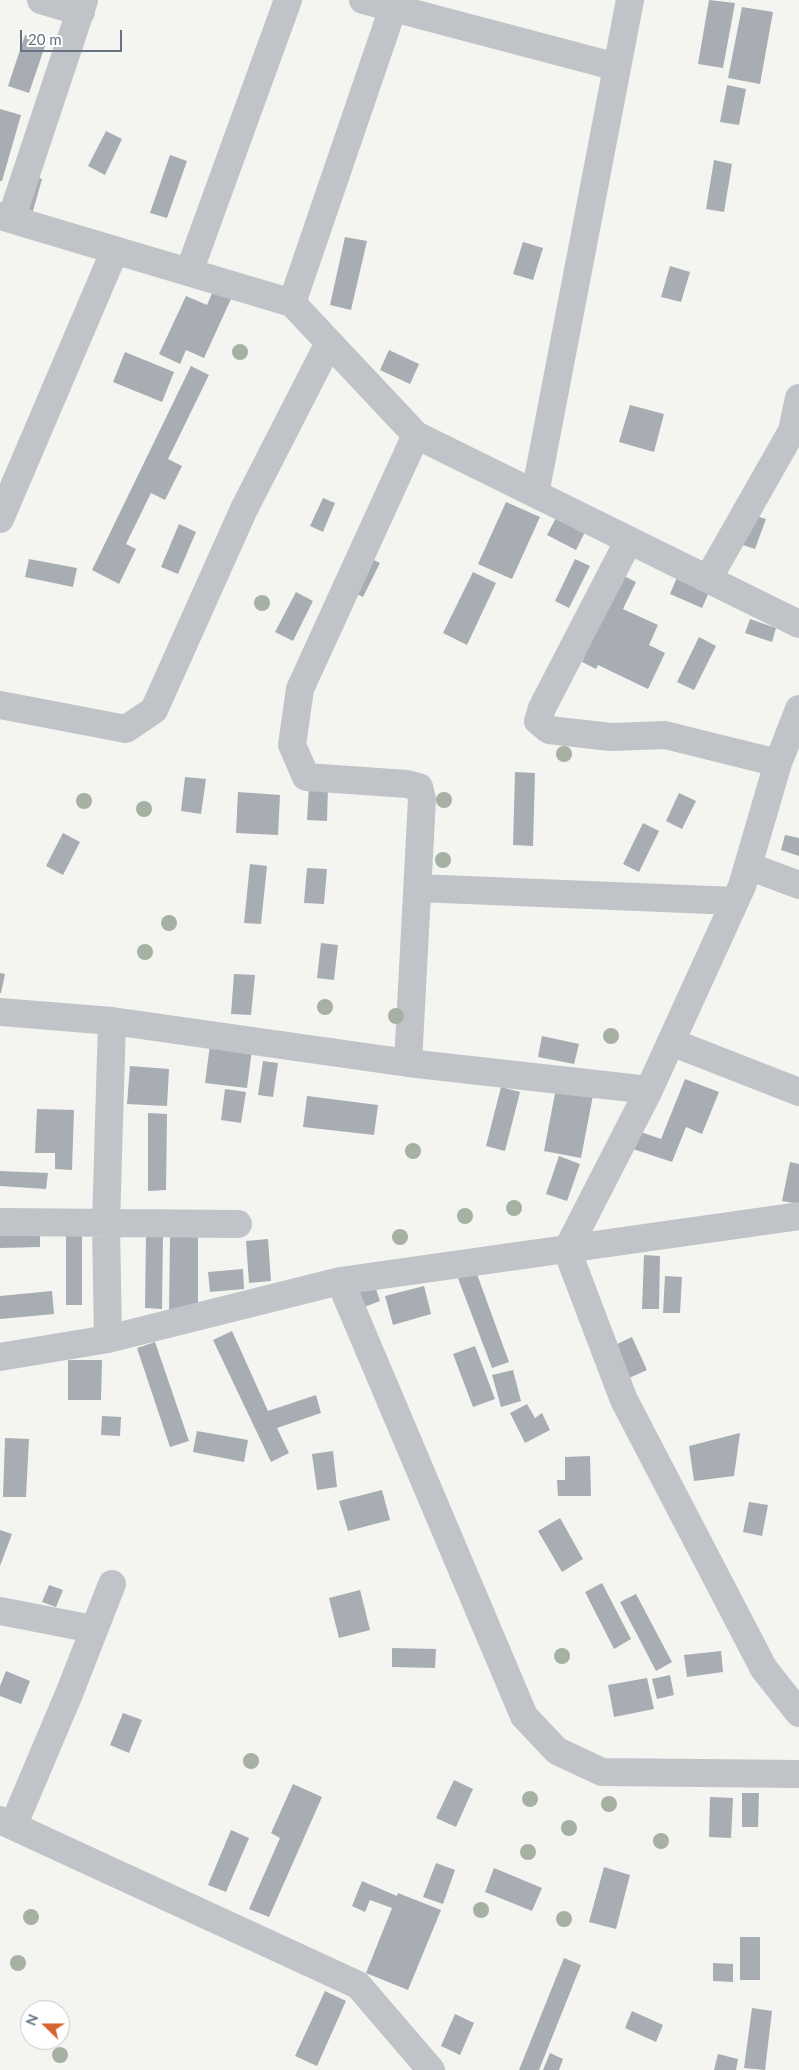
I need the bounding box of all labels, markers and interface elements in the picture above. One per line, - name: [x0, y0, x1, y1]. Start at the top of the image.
- scale bar: [22, 20, 125, 52]
- text: 20 m: [28, 30, 62, 48]
- north arrow: [20, 2000, 70, 2050]
- text: N: [22, 2011, 41, 2028]

